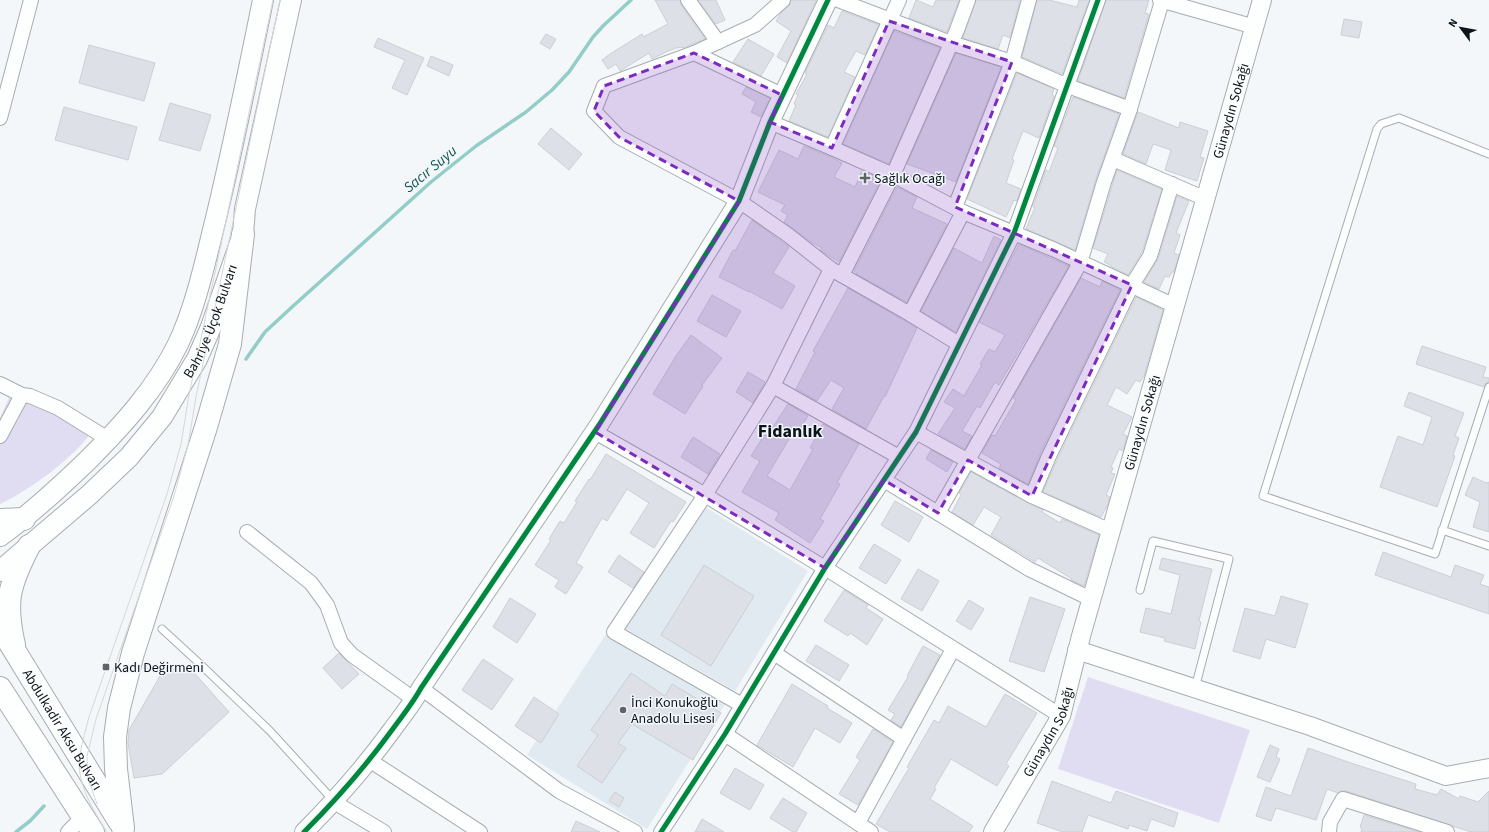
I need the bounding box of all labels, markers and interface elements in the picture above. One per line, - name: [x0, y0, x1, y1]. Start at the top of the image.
- north arrow: [1441, 8, 1481, 48]
- text: N: [1445, 16, 1461, 30]
- street label: Günaydın Sokağı: [1208, 61, 1255, 161]
- water label: Sacır Suyu: [399, 141, 462, 198]
- place label: Sağlık Ocağı: [874, 169, 945, 189]
- marker: Sağlık Ocağı: [859, 172, 871, 184]
- street label: Bahriye Üçok Bulvarı: [179, 262, 243, 382]
- street label: Günaydın Sokağı: [1120, 372, 1166, 473]
- district label: Fidanlık: [758, 419, 822, 444]
- place label: Kadı Değirmeni: [114, 658, 204, 678]
- marker: Kadı Değirmeni: [101, 662, 111, 672]
- street label: Abdulkadir Aksu Bulvarı: [17, 665, 107, 794]
- street label: Günaydın Sokağı: [1018, 685, 1079, 781]
- place label: İnci Konukoğlu Anadolu Lisesi: [631, 693, 718, 729]
- marker: İnci Konukoğlu Anadolu Lisesi: [618, 705, 628, 715]

